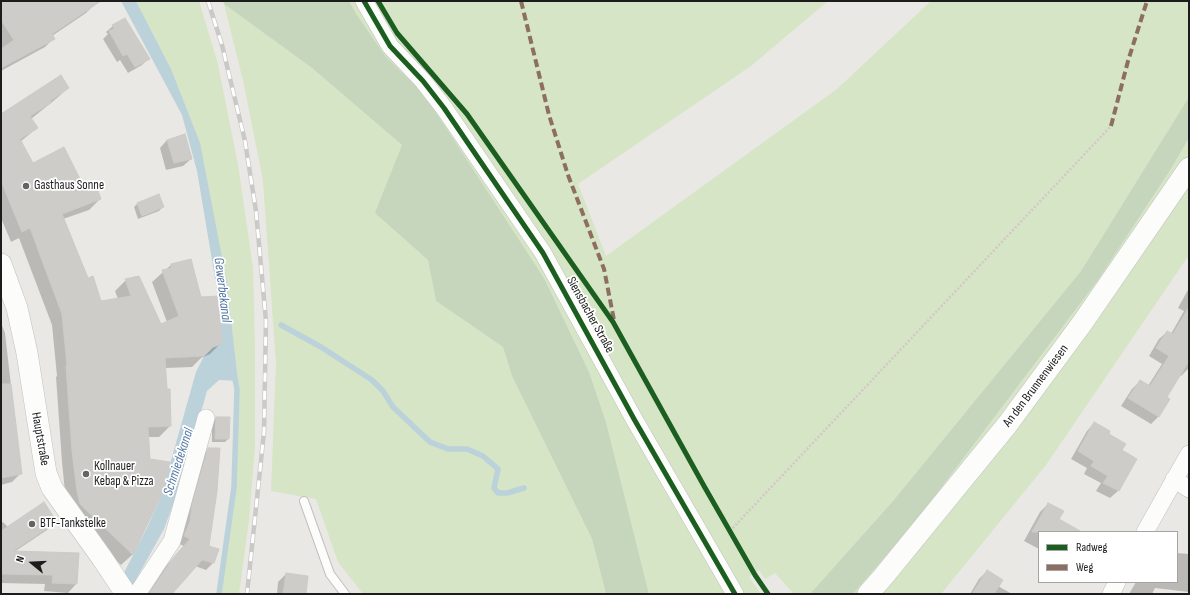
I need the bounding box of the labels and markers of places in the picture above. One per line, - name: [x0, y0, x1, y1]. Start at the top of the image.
- place label: Gasthaus Sonne: [34, 178, 104, 194]
- marker: Gasthaus Sonne: [21, 181, 31, 191]
- place label: Kollnauer Kebap & Pizza: [94, 459, 154, 490]
- marker: Kollnauer Kebap & Pizza: [81, 469, 91, 479]
- place label: BTF-Tankstelke: [40, 516, 106, 532]
- marker: BTF-Tankstelke: [27, 519, 37, 529]

